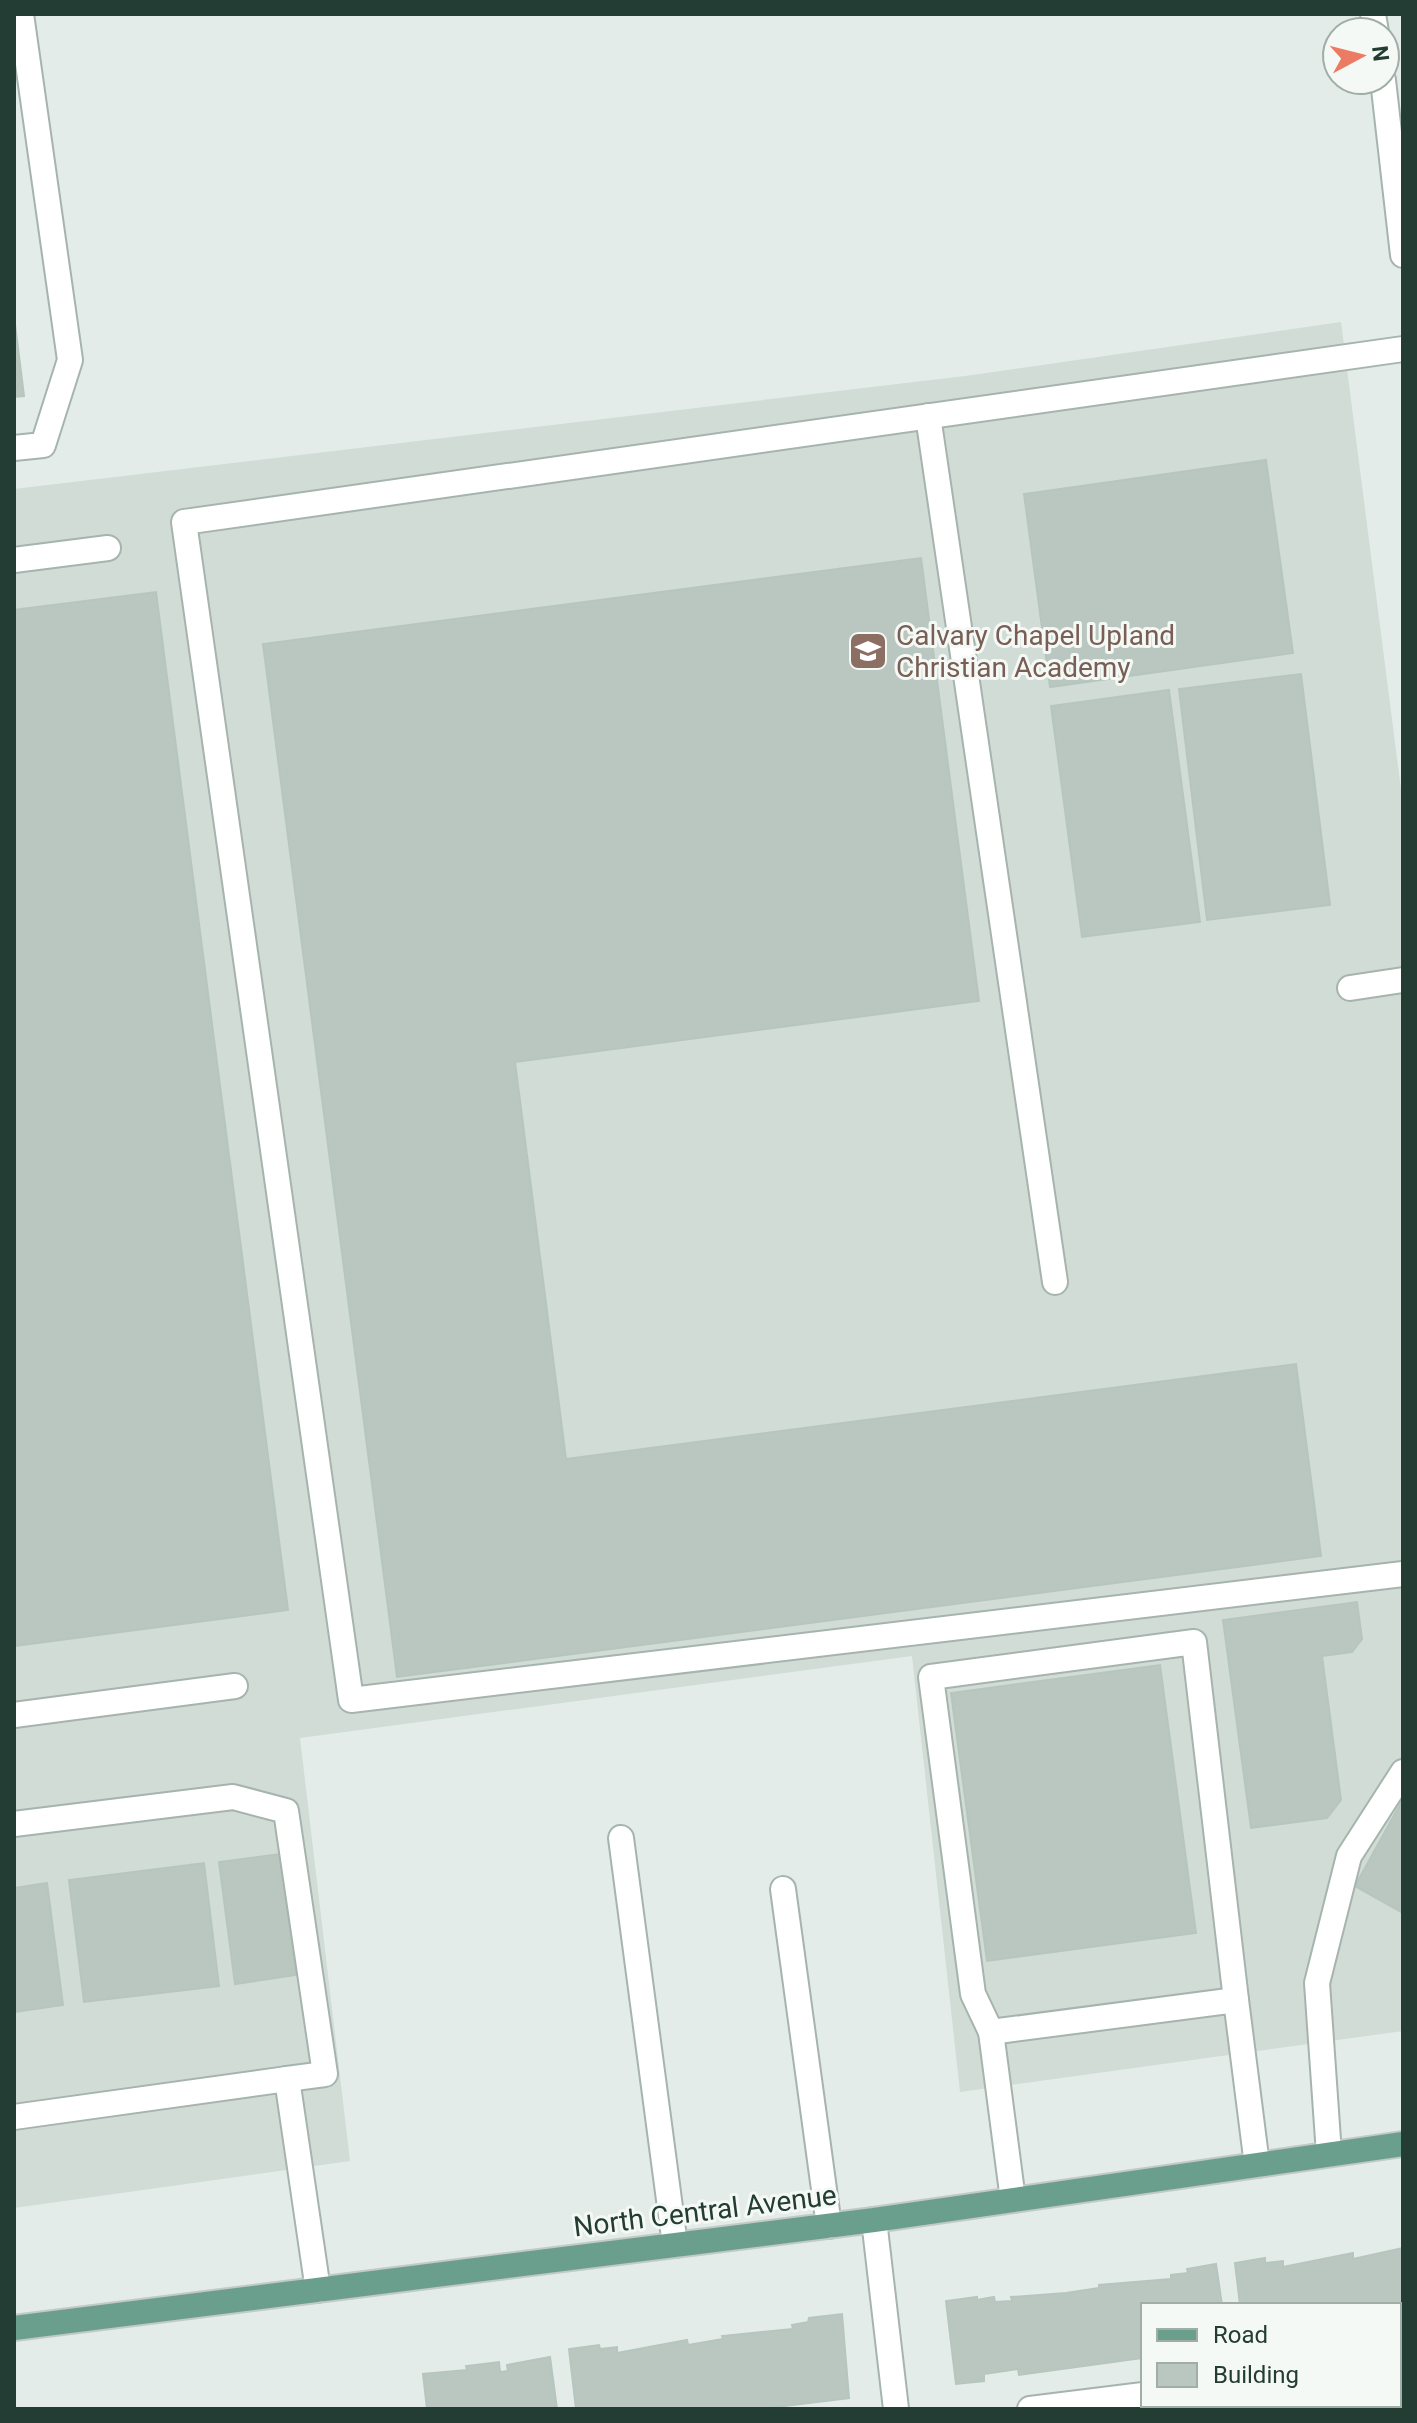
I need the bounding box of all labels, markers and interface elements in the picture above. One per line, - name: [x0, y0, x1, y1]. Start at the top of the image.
- north arrow: [1321, 16, 1401, 96]
- text: N: [1367, 44, 1394, 63]
- place label: Calvary Chapel Upland Christian Academy: [896, 619, 1175, 684]
- school or university icon: Calvary Chapel Upland Christian Academy: [847, 630, 889, 672]
- street label: North Central Avenue: [572, 2178, 838, 2244]
- legend: [1141, 2303, 1401, 2407]
- text: Road: [1213, 2321, 1268, 2349]
- text: Building: [1213, 2361, 1299, 2389]

